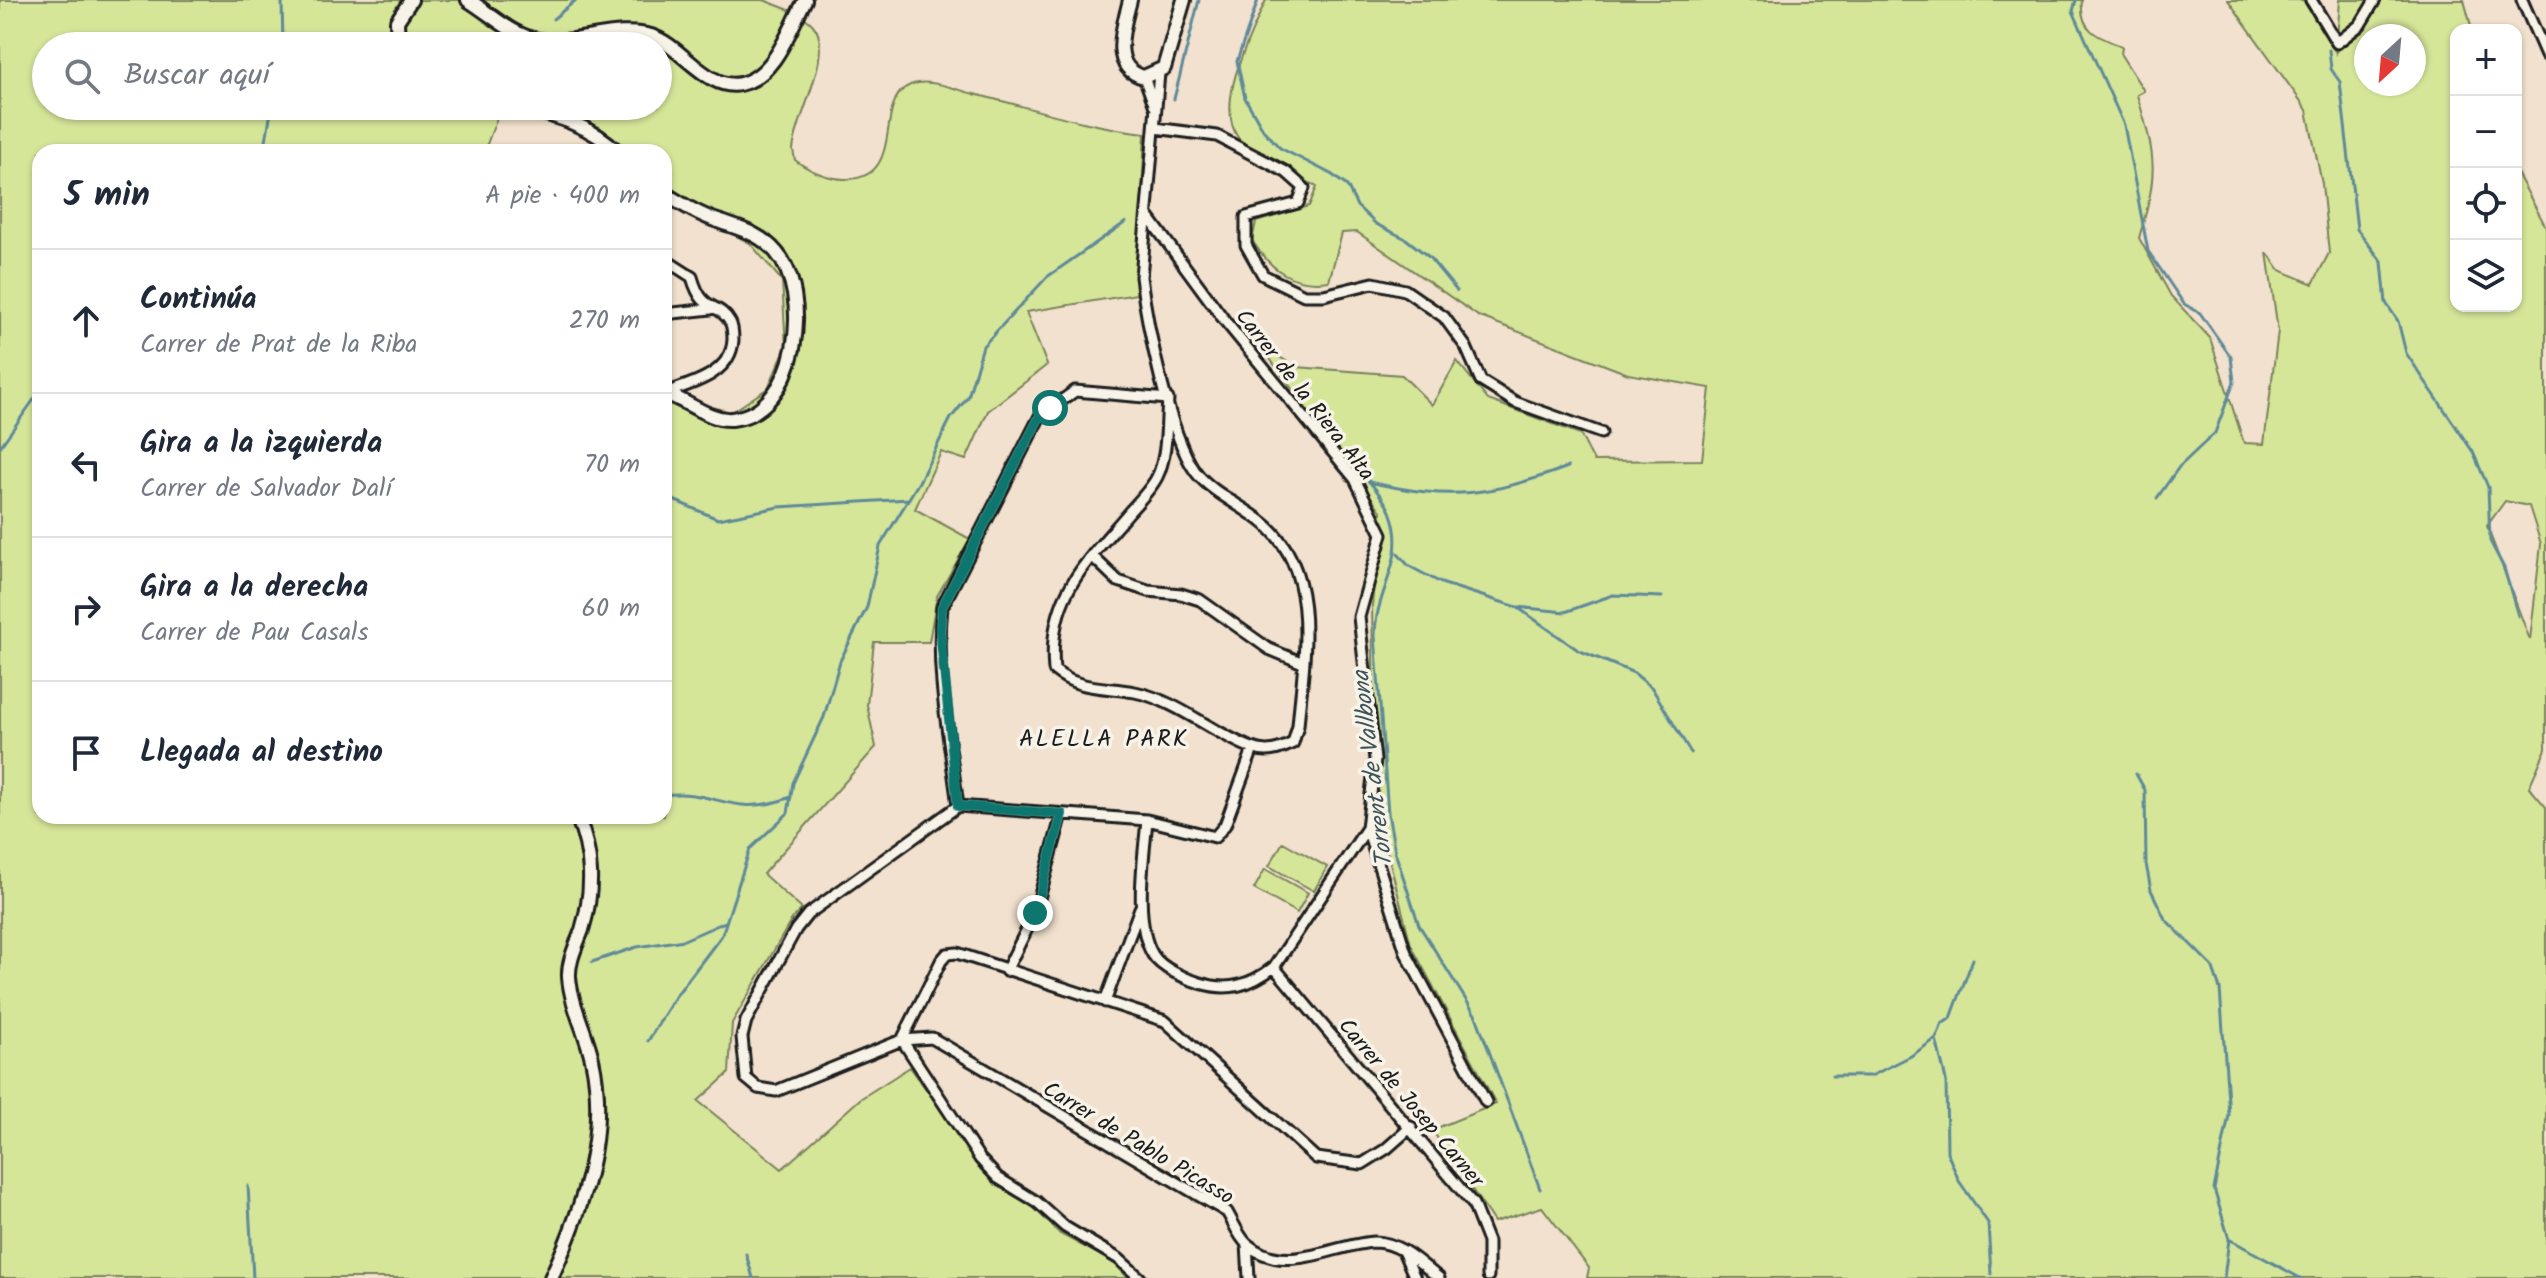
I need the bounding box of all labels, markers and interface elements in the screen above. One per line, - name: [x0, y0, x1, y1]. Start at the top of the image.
- north arrow: [2354, 24, 2426, 96]
- map controls: [2450, 24, 2522, 312]
- button: +: [2450, 24, 2522, 96]
- search box: [32, 32, 672, 120]
- text: Buscar aquí: [124, 52, 270, 100]
- icon: search: [60, 54, 104, 98]
- button: −: [2450, 96, 2522, 168]
- button: locate: [2450, 168, 2522, 240]
- text: 5 min: [64, 169, 150, 223]
- text: A pie · 400 m: [485, 175, 640, 217]
- button: layers: [2450, 240, 2522, 312]
- text: Continúa: [140, 276, 256, 324]
- icon: ahead: [64, 299, 108, 343]
- text: 270 m: [569, 300, 640, 342]
- street label: Carrer de la Riera Alta: [1225, 302, 1383, 489]
- text: Carrer de Prat de la Riba: [140, 324, 418, 366]
- route start: [1032, 390, 1068, 426]
- text: Gira a la izquierda: [140, 420, 382, 468]
- icon: left: [64, 443, 108, 487]
- text: 70 m: [584, 444, 640, 486]
- text: Carrer de Salvador Dalí: [140, 468, 392, 510]
- text: Gira a la derecha: [140, 564, 368, 612]
- icon: right: [64, 587, 108, 631]
- text: 60 m: [581, 588, 640, 630]
- text: Carrer de Pau Casals: [140, 612, 369, 654]
- water label: Torrent de Vallbona: [1342, 667, 1405, 869]
- district label: ALELLA PARK: [1019, 720, 1189, 759]
- text: Llegada al destino: [140, 729, 383, 777]
- icon: arrive: [64, 731, 108, 775]
- route end: [1017, 895, 1053, 931]
- street label: Carrer de Josep Carner: [1328, 1011, 1493, 1197]
- street label: Carrer de Pablo Picasso: [1035, 1073, 1240, 1215]

